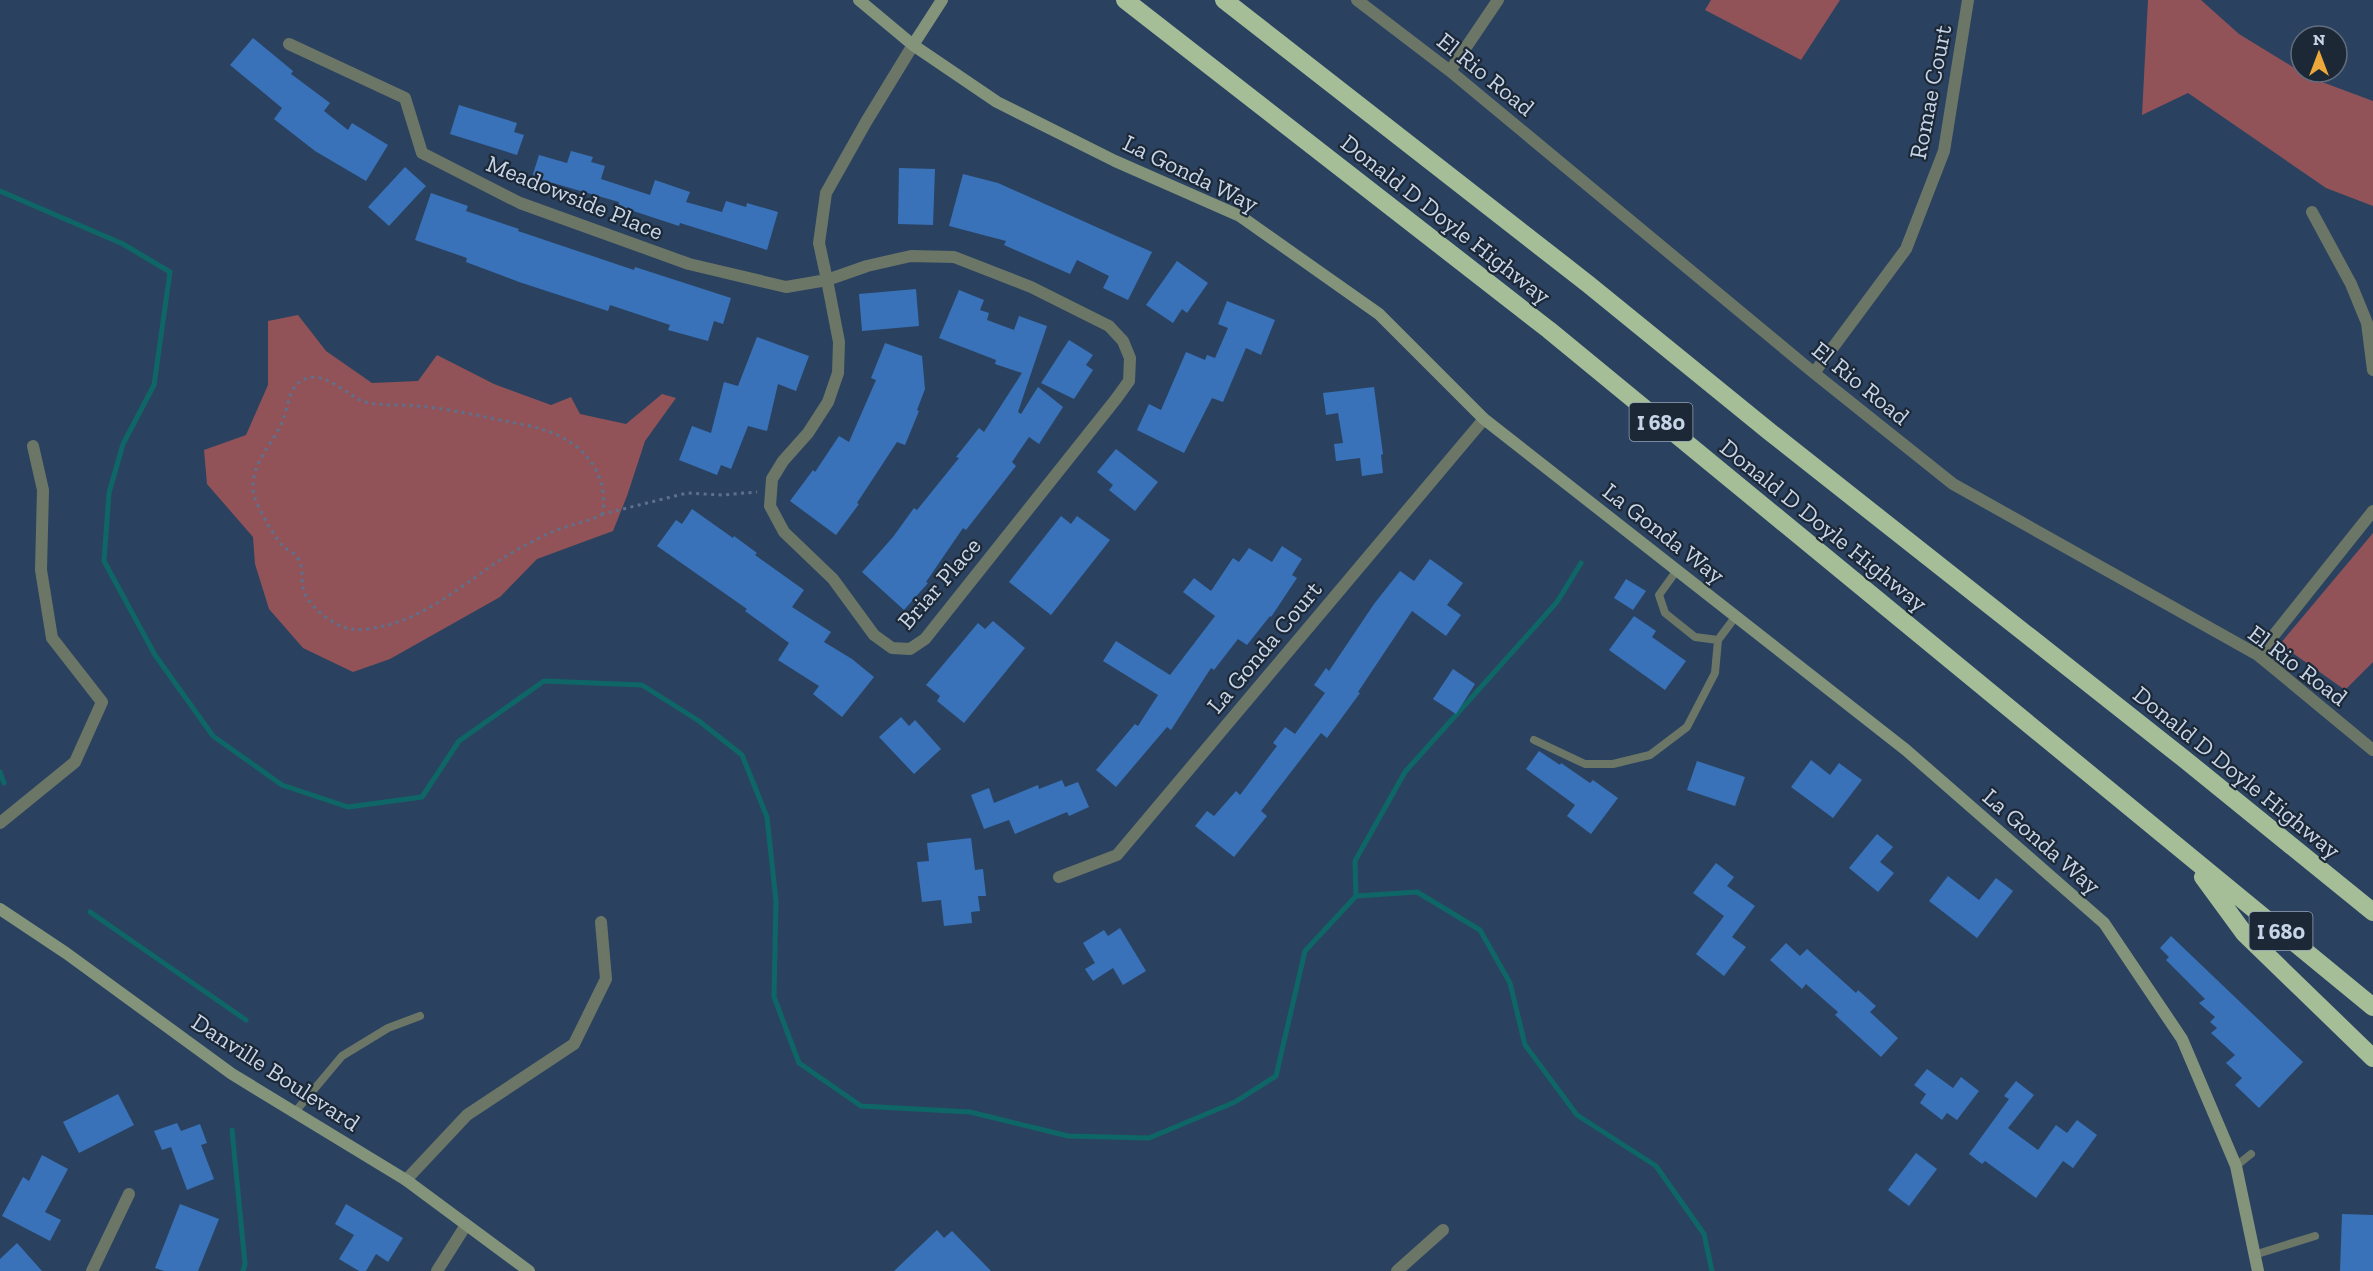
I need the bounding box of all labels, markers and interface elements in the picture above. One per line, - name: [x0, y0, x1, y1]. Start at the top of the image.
- street label: Romae Court: [1903, 22, 1957, 162]
- north arrow: [2289, 24, 2349, 84]
- street label: El Rio Road: [1431, 26, 1541, 122]
- text: N: [2313, 30, 2325, 49]
- street label: La Gonda Way: [1119, 128, 1264, 219]
- street label: Donald D Doyle Highway: [1335, 128, 1557, 310]
- street label: Meadowside Place: [482, 148, 668, 246]
- street label: El Rio Road: [1806, 335, 1916, 431]
- road number: I 680: [1630, 403, 1692, 441]
- street label: Donald D Doyle Highway: [1714, 432, 1934, 618]
- street label: La Gonda Way: [1597, 476, 1731, 590]
- street label: Briar Place: [891, 531, 987, 635]
- street label: La Gonda Court: [1200, 575, 1328, 719]
- street label: El Rio Road: [2243, 618, 2353, 712]
- street label: Donald D Doyle Highway: [2127, 679, 2347, 865]
- street label: La Gonda Way: [1977, 782, 2108, 901]
- road number: I 680: [2250, 912, 2312, 950]
- street label: Danville Boulevard: [187, 1007, 365, 1137]

